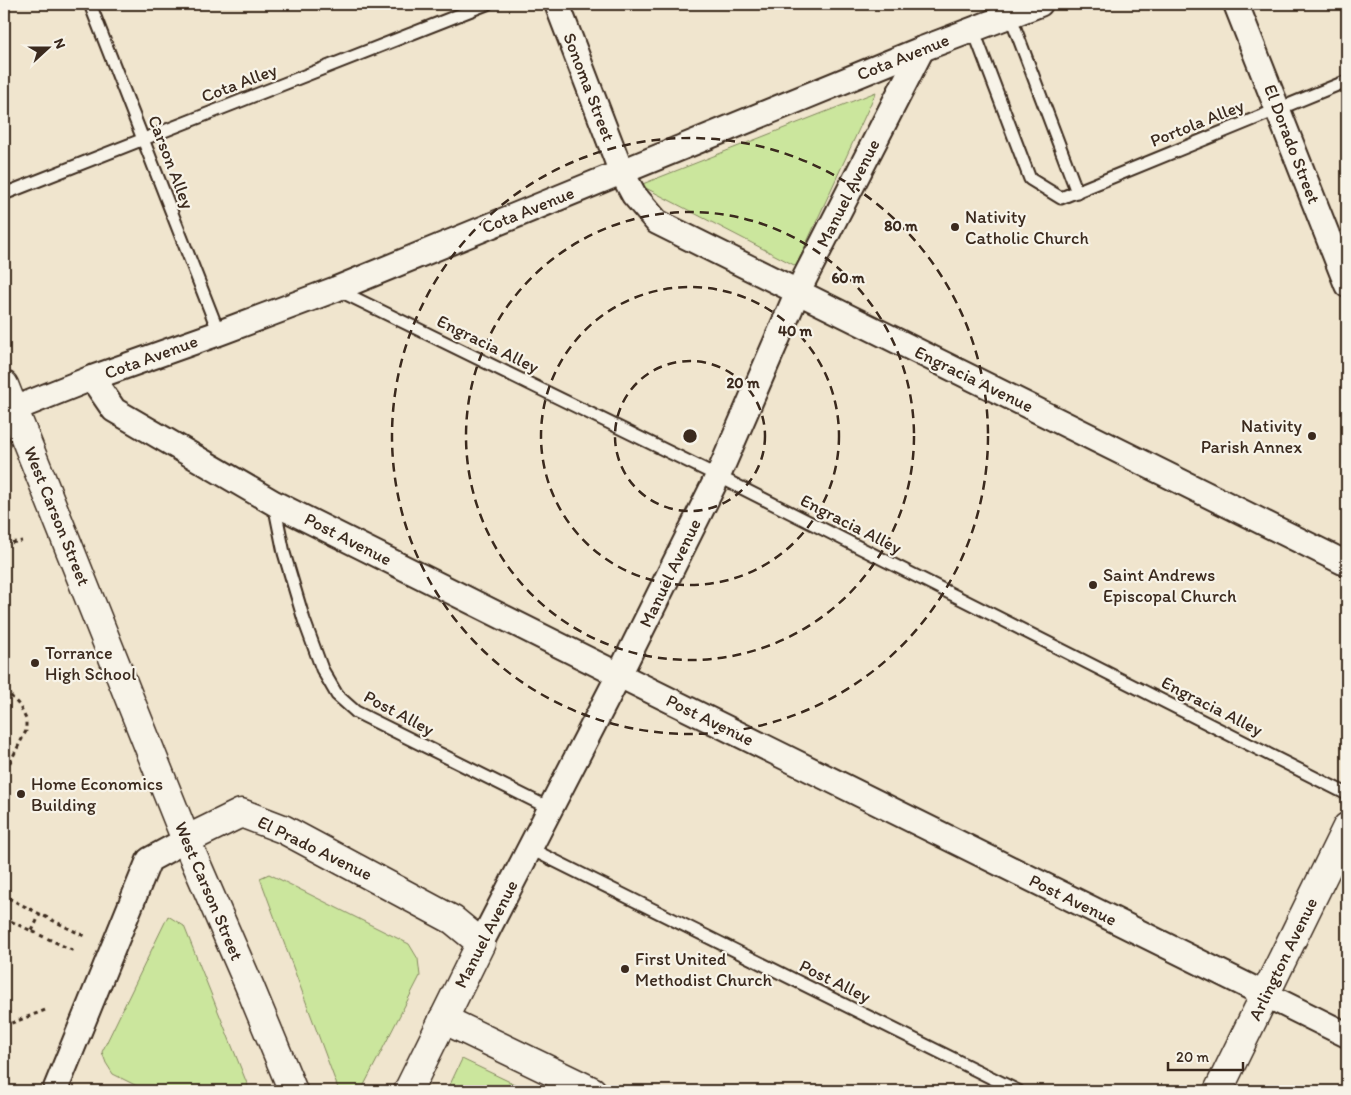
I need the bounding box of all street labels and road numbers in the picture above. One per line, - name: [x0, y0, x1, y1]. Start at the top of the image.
- street label: Cota Avenue: [854, 29, 952, 85]
- street label: Sonoma Street: [558, 30, 620, 145]
- street label: Cota Alley: [198, 58, 280, 107]
- street label: El Dorado Street: [1259, 81, 1325, 207]
- street label: Portola Alley: [1147, 94, 1248, 152]
- street label: Carson Alley: [143, 112, 199, 212]
- street label: Manuel Avenue: [811, 135, 885, 251]
- street label: Cota Avenue: [479, 182, 577, 238]
- street label: Engracia Alley: [433, 310, 543, 378]
- street label: Cota Avenue: [101, 330, 201, 384]
- street label: Engracia Avenue: [911, 341, 1037, 417]
- street label: West Carson Street: [19, 443, 95, 589]
- street label: Engracia Alley: [797, 489, 906, 559]
- street label: Post Avenue: [301, 508, 395, 570]
- street label: Manuel Avenue: [634, 515, 706, 631]
- street label: Engracia Alley: [1158, 671, 1267, 741]
- street label: Post Alley: [360, 685, 438, 741]
- street label: Post Avenue: [663, 689, 757, 751]
- street label: El Prado Avenue: [254, 811, 376, 885]
- street label: West Carson Street: [170, 818, 248, 964]
- street label: Post Avenue: [1026, 869, 1120, 931]
- street label: Manuel Avenue: [449, 876, 523, 992]
- street label: Arlington Avenue: [1244, 894, 1322, 1024]
- street label: Post Alley: [796, 954, 875, 1008]

